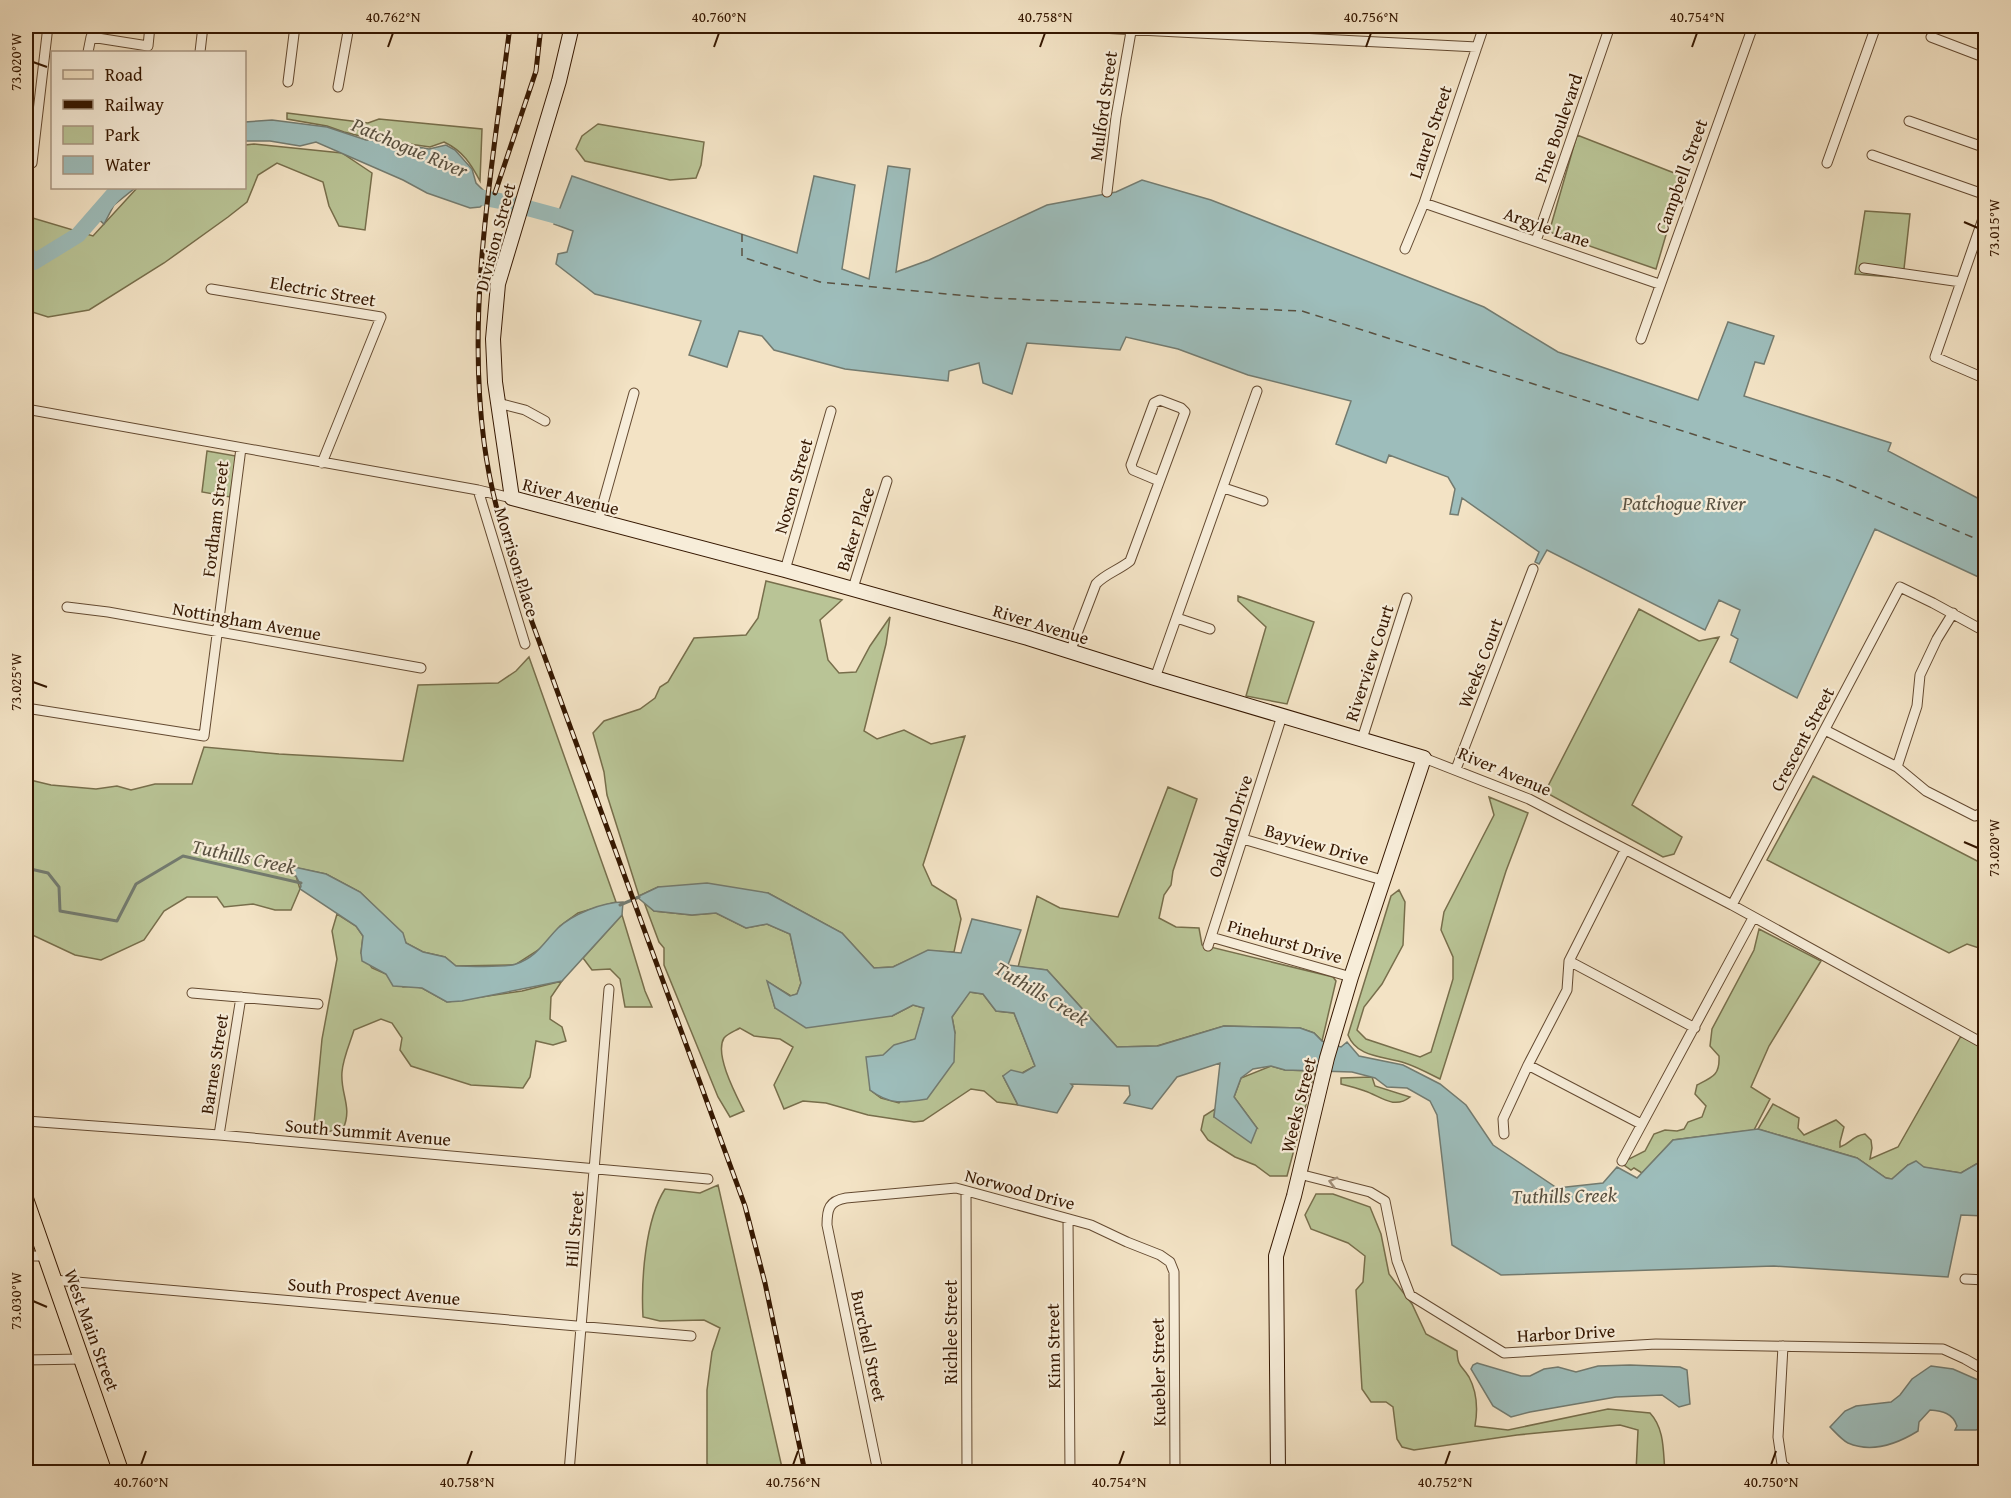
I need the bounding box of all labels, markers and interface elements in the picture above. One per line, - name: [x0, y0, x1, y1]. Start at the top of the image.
- text: 40.762°N: [366, 6, 421, 27]
- text: 40.760°N: [692, 6, 747, 27]
- text: 40.758°N: [1018, 6, 1073, 27]
- text: 40.756°N: [1344, 6, 1399, 27]
- text: 40.754°N: [1670, 6, 1725, 27]
- text: 73.020°W: [5, 33, 26, 91]
- street label: Mulford Street: [1082, 49, 1124, 163]
- legend: [51, 51, 246, 189]
- text: Road: [105, 61, 143, 88]
- street label: Pine Boulevard: [1527, 69, 1589, 186]
- street label: Laurel Street: [1401, 81, 1459, 182]
- text: Railway: [105, 91, 164, 118]
- water label: Patchogue River: [347, 109, 473, 185]
- street label: Campbell Street: [1648, 114, 1714, 237]
- text: Park: [105, 121, 141, 148]
- text: Water: [105, 151, 151, 178]
- street label: Division Street: [468, 179, 523, 294]
- text: 73.015°W: [1983, 199, 2004, 257]
- street label: Argyle Lane: [1500, 200, 1594, 254]
- street label: Electric Street: [268, 268, 379, 314]
- street label: Noxon Street: [766, 434, 820, 537]
- street label: Fordham Street: [194, 459, 236, 579]
- street label: River Avenue: [520, 470, 622, 522]
- street label: Baker Place: [829, 483, 881, 575]
- water label: Patchogue River: [1621, 488, 1746, 517]
- street label: Morrison Place: [487, 504, 547, 620]
- street label: Nottingham Avenue: [171, 595, 323, 647]
- street label: River Avenue: [990, 597, 1092, 651]
- street label: Riverview Court: [1337, 600, 1401, 725]
- street label: Weeks Court: [1451, 614, 1510, 712]
- text: 73.025°W: [5, 653, 26, 711]
- street label: Crescent Street: [1763, 681, 1841, 796]
- street label: River Avenue: [1454, 739, 1556, 803]
- street label: Oakland Drive: [1201, 771, 1259, 881]
- street label: Bayview Drive: [1262, 816, 1372, 872]
- text: 73.020°W: [1983, 819, 2004, 877]
- water label: Tuthills Creek: [189, 831, 299, 881]
- street label: Pinehurst Drive: [1224, 912, 1346, 970]
- water label: Tuthills Creek: [989, 953, 1095, 1033]
- street label: Barnes Street: [193, 1011, 235, 1116]
- street label: Weeks Street: [1273, 1054, 1323, 1155]
- street label: South Summit Avenue: [284, 1111, 452, 1153]
- street label: Norwood Drive: [962, 1161, 1078, 1217]
- one-way arrow: [1328, 1177, 1338, 1189]
- water label: Tuthills Creek: [1511, 1180, 1618, 1210]
- street label: Hill Street: [557, 1189, 591, 1268]
- street label: West Main Street: [57, 1265, 127, 1396]
- street label: South Prospect Avenue: [287, 1270, 461, 1312]
- text: 73.030°W: [5, 1272, 26, 1330]
- street label: Richlee Street: [937, 1279, 964, 1384]
- street label: Burchell Street: [844, 1288, 894, 1405]
- street label: Kinn Street: [1039, 1302, 1067, 1389]
- street label: Kuebler Street: [1144, 1317, 1172, 1427]
- street label: Harbor Drive: [1516, 1317, 1616, 1349]
- text: 40.760°N: [114, 1471, 169, 1492]
- text: 40.758°N: [440, 1471, 495, 1492]
- text: 40.756°N: [766, 1471, 821, 1492]
- text: 40.754°N: [1092, 1471, 1147, 1492]
- text: 40.752°N: [1418, 1471, 1473, 1492]
- text: 40.750°N: [1744, 1471, 1799, 1492]

